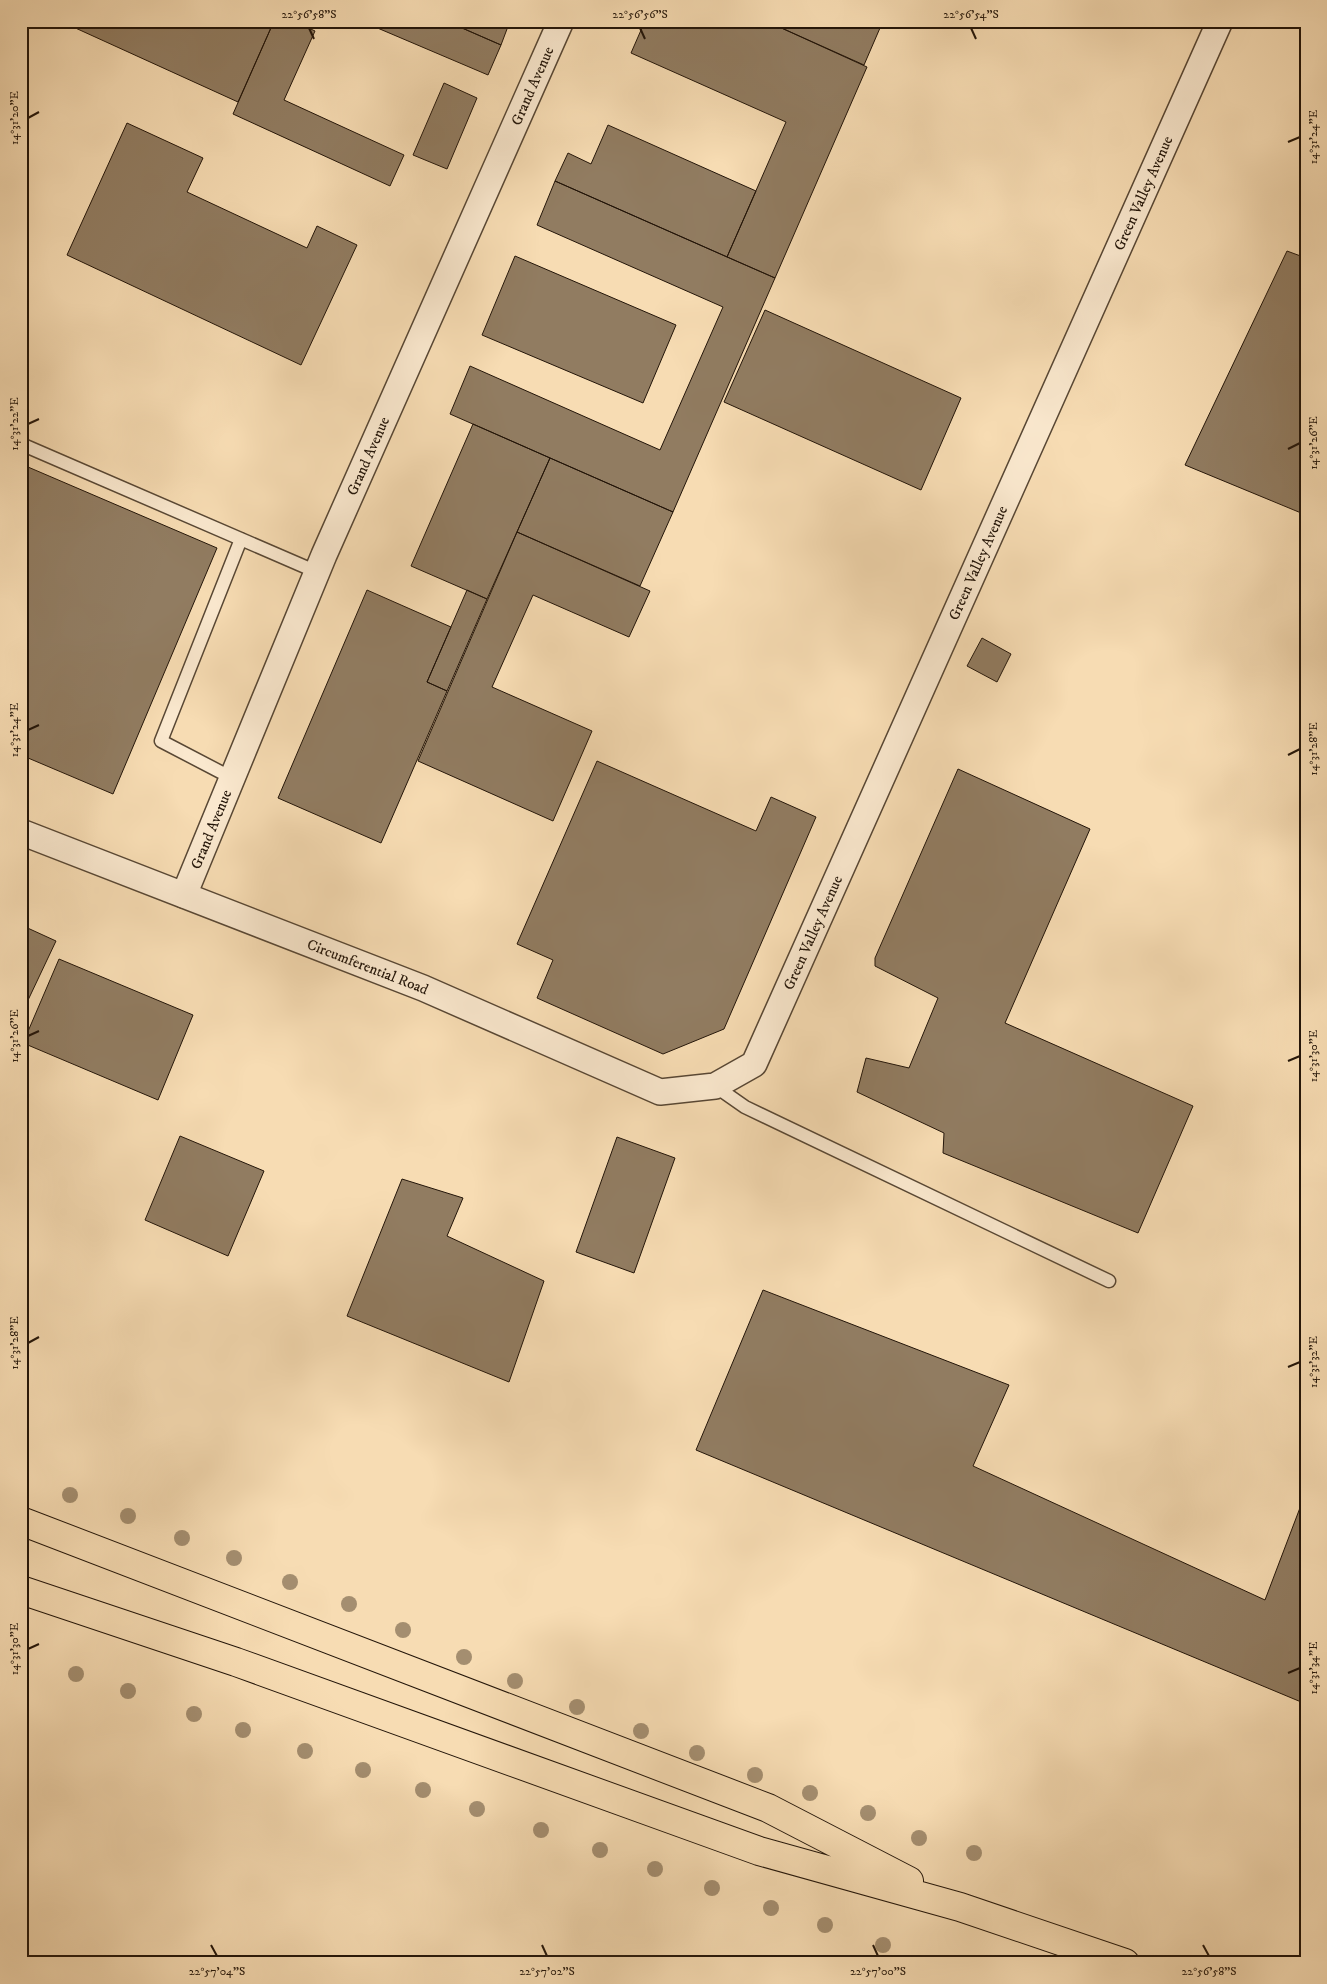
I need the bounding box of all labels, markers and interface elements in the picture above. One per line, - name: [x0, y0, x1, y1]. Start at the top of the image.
- text: 22°56'58"S: [281, 7, 337, 22]
- text: 22°56'56"S: [612, 7, 668, 22]
- text: 22°56'54"S: [943, 7, 999, 22]
- street label: Grand Avenue: [507, 44, 558, 128]
- text: 14°31'20"E: [7, 91, 22, 145]
- text: 14°31'24"E: [1306, 109, 1321, 164]
- street label: Green Valley Avenue: [1110, 133, 1177, 253]
- text: 14°31'22"E: [7, 397, 22, 451]
- street label: Grand Avenue: [343, 414, 394, 499]
- text: 14°31'26"E: [1306, 416, 1321, 470]
- street label: Green Valley Avenue: [945, 503, 1012, 623]
- text: 14°31'24"E: [7, 702, 22, 757]
- text: 14°31'28"E: [1306, 722, 1321, 776]
- street label: Grand Avenue: [187, 787, 236, 872]
- street label: Green Valley Avenue: [779, 873, 847, 993]
- street label: Circumferential Road: [304, 935, 432, 999]
- text: 14°31'26"E: [7, 1009, 22, 1063]
- text: 14°31'30"E: [1306, 1029, 1321, 1082]
- text: 14°31'28"E: [7, 1316, 22, 1370]
- text: 14°31'32"E: [1306, 1336, 1321, 1388]
- text: 14°31'30"E: [7, 1622, 22, 1675]
- text: 14°31'34"E: [1306, 1641, 1321, 1694]
- text: 22°57'04"S: [189, 1964, 245, 1979]
- text: 22°57'02"S: [519, 1964, 575, 1979]
- text: 22°57'00"S: [850, 1964, 906, 1979]
- text: 22°56'58"S: [1181, 1964, 1237, 1979]

